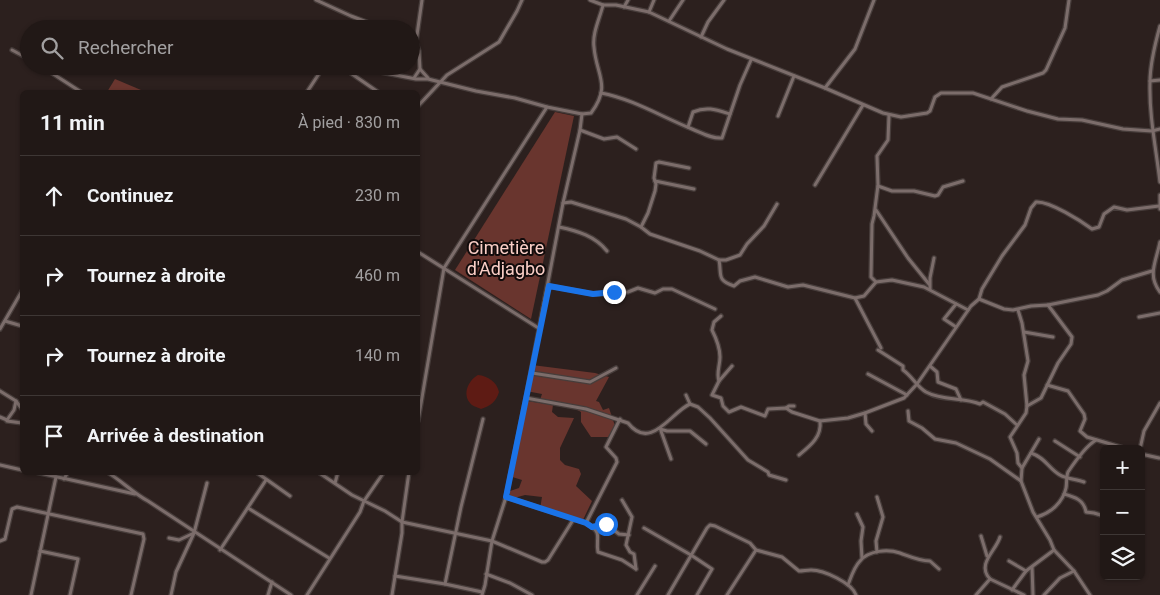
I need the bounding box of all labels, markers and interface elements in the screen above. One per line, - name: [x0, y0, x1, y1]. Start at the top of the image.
- search box: [20, 20, 420, 75]
- icon: search: [38, 34, 66, 62]
- text: Rechercher: [78, 36, 173, 59]
- text: 11 min: [40, 111, 105, 135]
- text: À pied · 830 m: [298, 113, 400, 132]
- icon: ahead: [40, 182, 68, 210]
- text: Continuez: [87, 184, 173, 207]
- text: 230 m: [355, 186, 400, 205]
- park label: Cimetière d'Adjagbo: [467, 237, 545, 279]
- icon: right: [40, 262, 68, 290]
- text: Tournez à droite: [87, 264, 226, 287]
- text: 460 m: [355, 266, 400, 285]
- route end: [603, 281, 626, 304]
- icon: right: [40, 342, 68, 370]
- text: Tournez à droite: [87, 344, 226, 367]
- text: 140 m: [355, 346, 400, 365]
- icon: arrive: [40, 422, 68, 450]
- text: Arrivée à destination: [87, 424, 264, 447]
- map controls: [1100, 445, 1145, 580]
- button: +: [1100, 445, 1145, 490]
- button: −: [1100, 490, 1145, 535]
- route start: [595, 513, 618, 536]
- button: layers: [1100, 535, 1145, 580]

